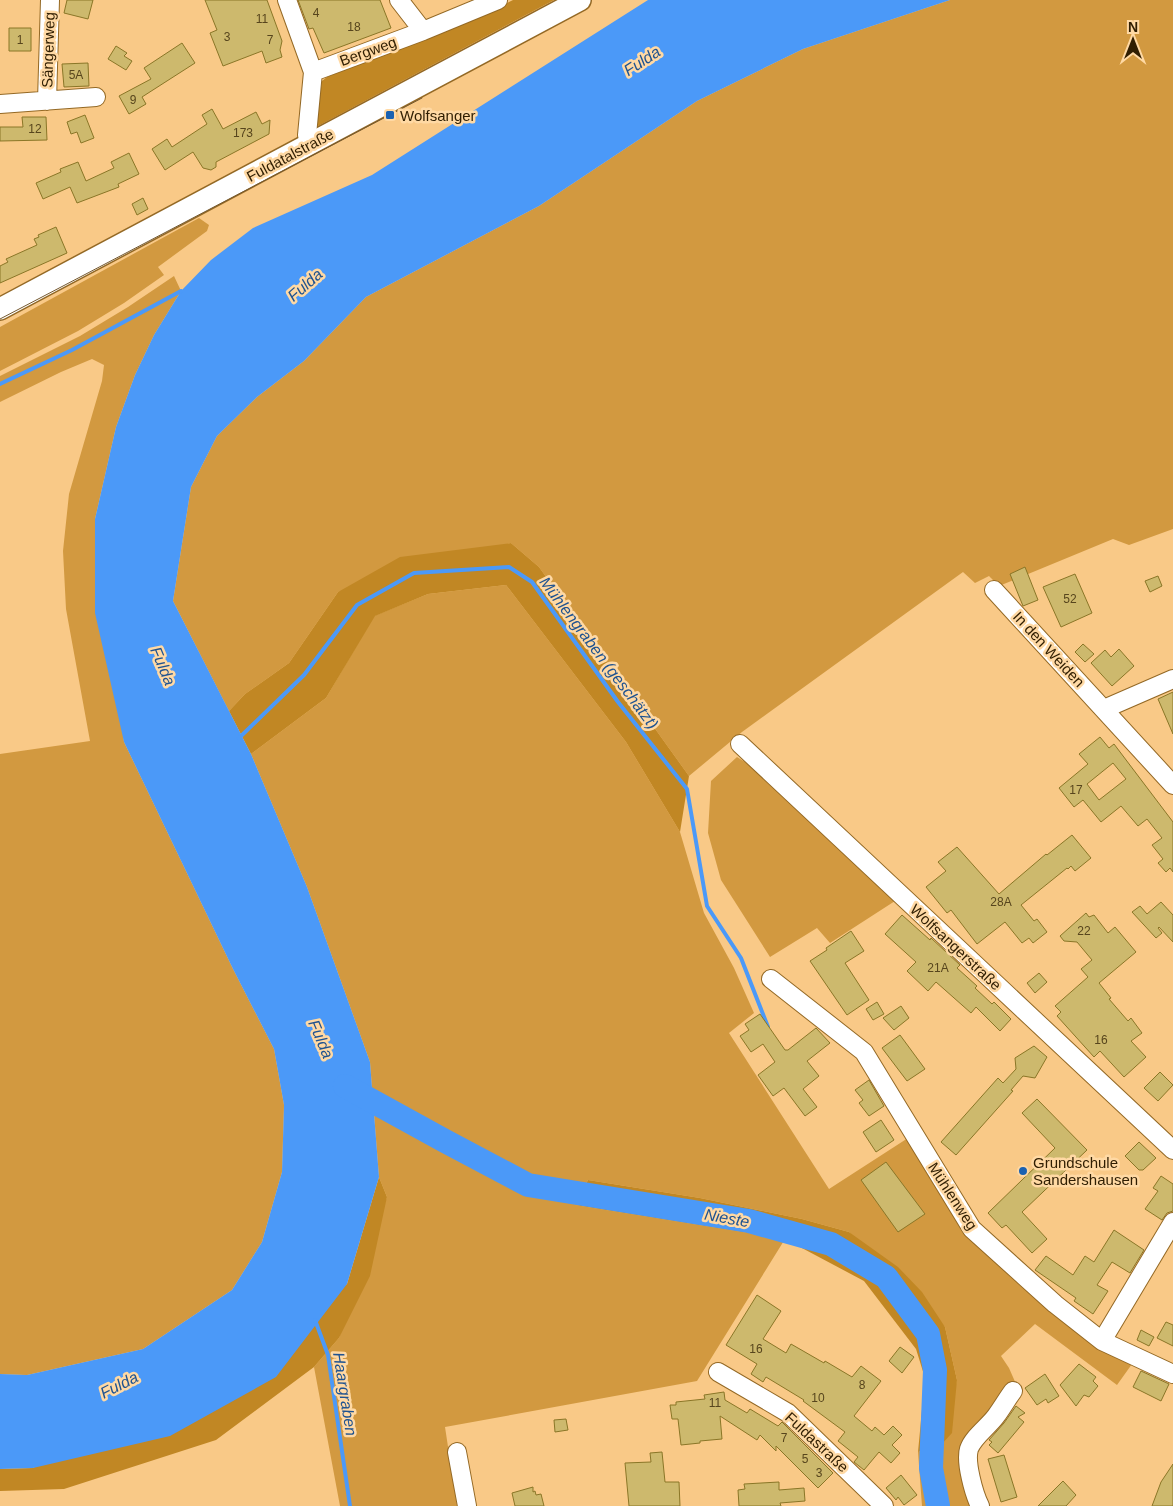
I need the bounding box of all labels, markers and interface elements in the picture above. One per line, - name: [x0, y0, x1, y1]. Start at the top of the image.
- house number: 4: [313, 6, 320, 20]
- street label: Sängerweg: [38, 12, 58, 88]
- house number: 11: [256, 12, 269, 26]
- north arrow: [1108, 15, 1158, 65]
- text: N: [1128, 19, 1138, 35]
- house number: 18: [347, 20, 361, 34]
- house number: 3: [224, 30, 231, 44]
- house number: 1: [17, 33, 24, 47]
- house number: 7: [267, 33, 274, 47]
- street label: Bergweg: [337, 33, 399, 69]
- water label: Fulda: [621, 43, 663, 79]
- house number: 5A: [69, 68, 83, 82]
- house number: 9: [130, 93, 137, 107]
- place label: Wolfsanger: [400, 107, 476, 124]
- marker: Wolfsanger: [384, 109, 396, 121]
- house number: 12: [28, 122, 42, 136]
- street label: Fuldatalstraße: [244, 125, 336, 185]
- house number: 173: [233, 126, 253, 140]
- water label: Fulda: [284, 265, 326, 305]
- water label: Mühlengraben (geschätzt): [536, 574, 662, 732]
- house number: 52: [1063, 592, 1077, 606]
- street label: In den Weiden: [1010, 608, 1088, 690]
- water label: Fulda: [147, 644, 179, 688]
- house number: 17: [1069, 783, 1083, 797]
- house number: 28A: [990, 895, 1012, 909]
- street label: Wolfsangerstraße: [907, 901, 1005, 993]
- house number: 22: [1077, 924, 1091, 938]
- house number: 21A: [927, 961, 949, 975]
- water label: Fulda: [305, 1017, 337, 1061]
- house number: 16: [1094, 1033, 1108, 1047]
- place label: Grundschule Sandershausen: [1033, 1154, 1138, 1188]
- street label: Mühlenweg: [925, 1159, 981, 1233]
- marker: Grundschule Sandershausen: [1017, 1165, 1029, 1177]
- water label: Nieste: [703, 1206, 751, 1230]
- house number: 16: [749, 1342, 763, 1356]
- water label: Haargraben: [330, 1351, 360, 1437]
- water label: Fulda: [97, 1368, 141, 1402]
- house number: 8: [859, 1378, 866, 1392]
- house number: 10: [811, 1391, 825, 1405]
- house number: 11: [709, 1396, 722, 1410]
- street label: Fuldastraße: [782, 1408, 852, 1476]
- house number: 7: [781, 1431, 788, 1445]
- house number: 5: [802, 1452, 809, 1466]
- house number: 3: [816, 1466, 823, 1480]

